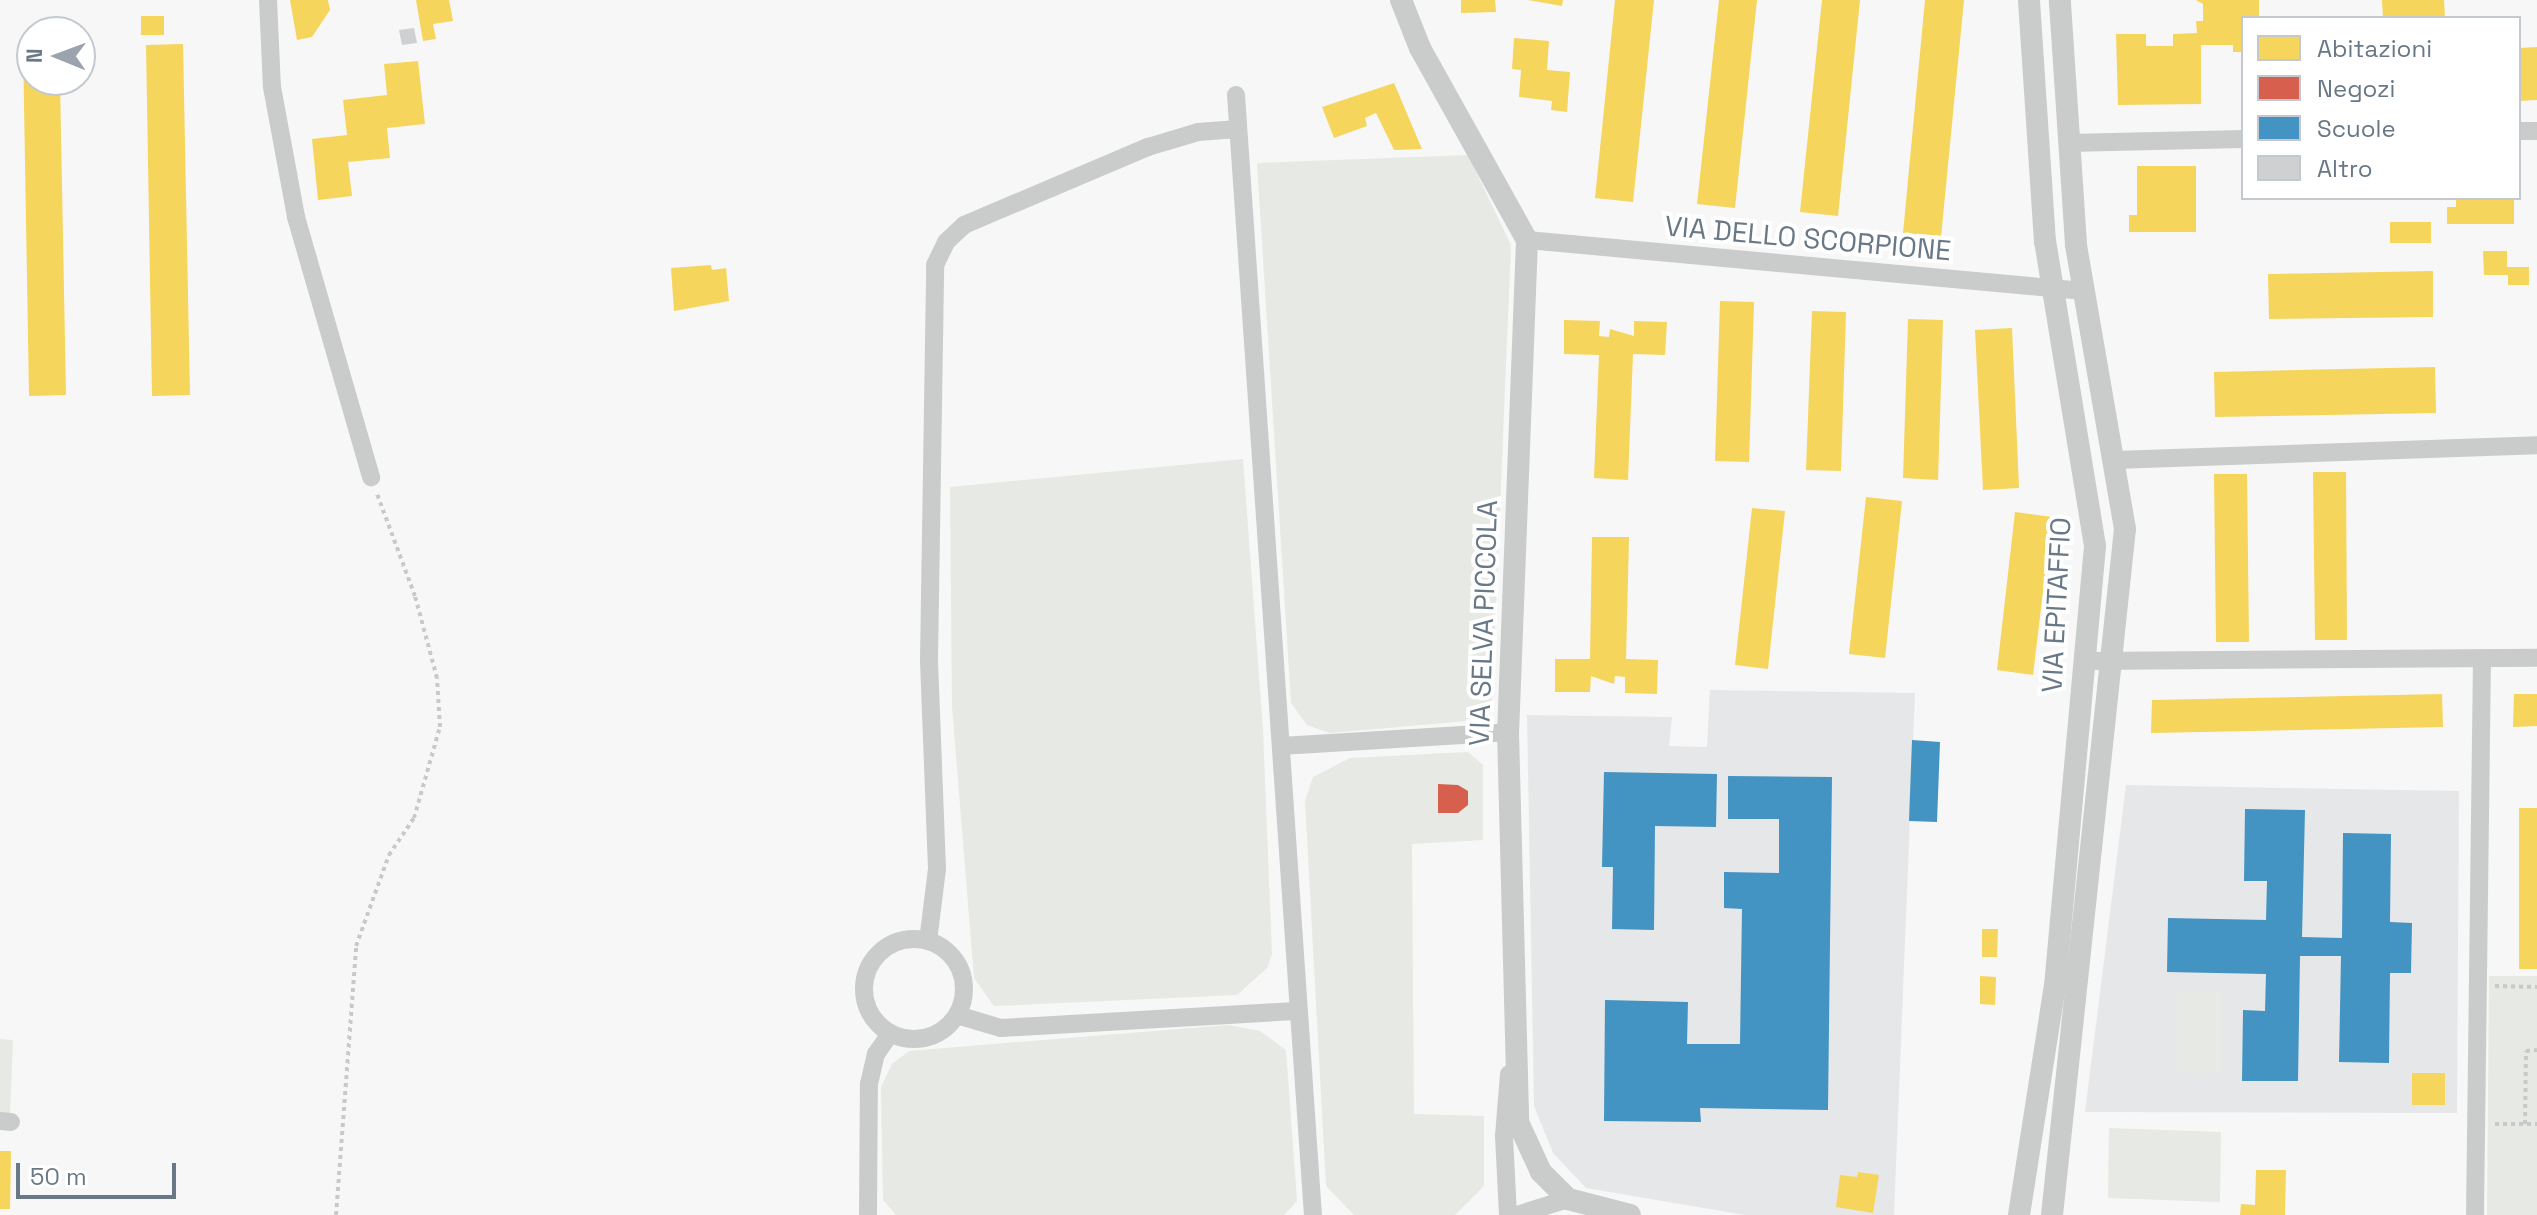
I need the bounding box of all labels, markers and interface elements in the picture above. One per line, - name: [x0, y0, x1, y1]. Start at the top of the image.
- north arrow: [16, 16, 96, 96]
- legend: [2241, 16, 2521, 200]
- text: Abitazioni: [2317, 33, 2432, 64]
- text: N: [20, 48, 48, 63]
- text: Negozi: [2317, 73, 2395, 104]
- text: Scuole: [2317, 113, 2396, 144]
- text: Altro: [2317, 153, 2373, 184]
- street label: VIA DELLO SCORPIONE: [1663, 209, 1953, 267]
- street label: VIA SELVA PICCOLA: [1462, 499, 1504, 747]
- street label: VIA EPITAFFIO: [2035, 516, 2077, 694]
- scale bar: [20, 1147, 180, 1197]
- text: 50 m: [30, 1161, 87, 1192]

